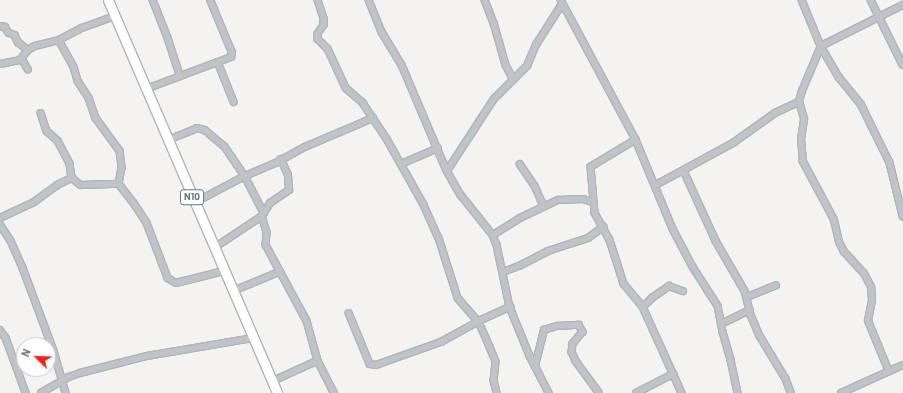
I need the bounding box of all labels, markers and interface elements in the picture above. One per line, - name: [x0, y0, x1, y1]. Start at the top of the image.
- road number: N10: [180, 189, 204, 205]
- north arrow: [16, 337, 56, 377]
- text: N: [18, 347, 33, 358]

